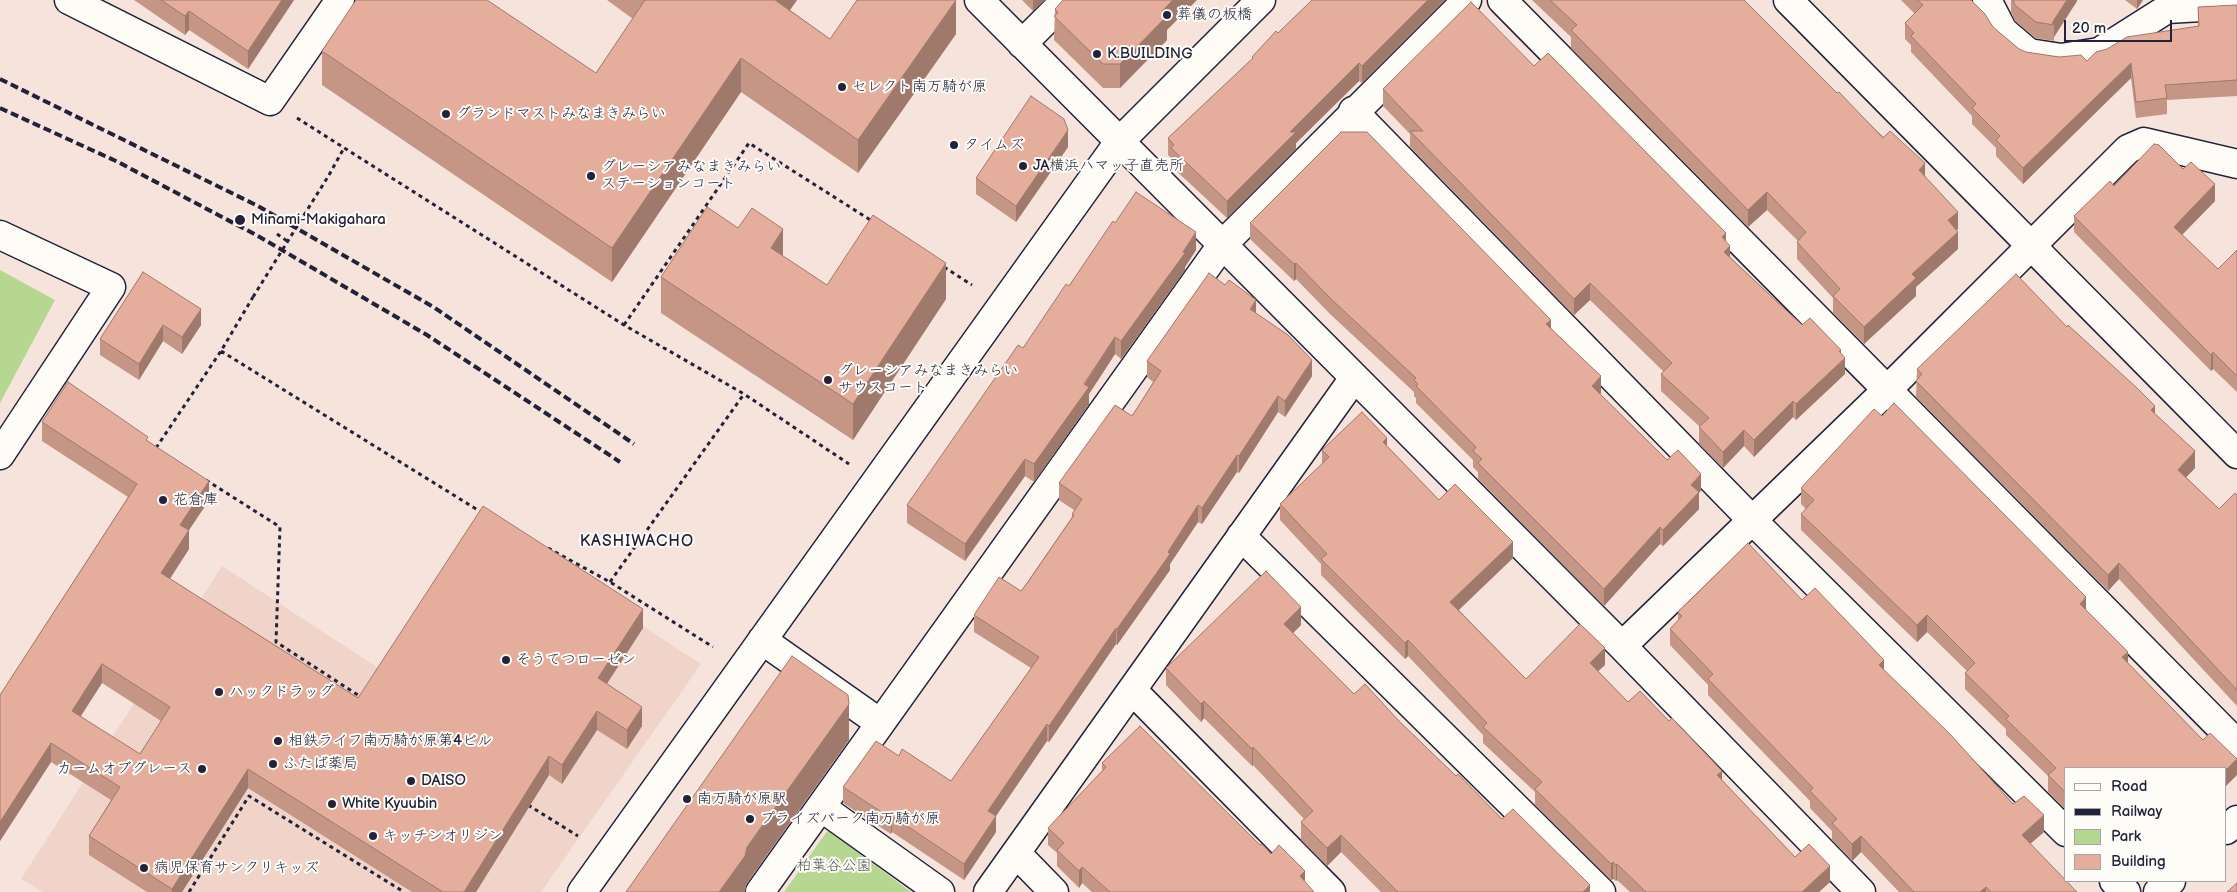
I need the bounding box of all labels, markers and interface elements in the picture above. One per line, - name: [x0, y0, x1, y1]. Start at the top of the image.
- place label: 葬儀の板橋: [1177, 6, 1252, 24]
- marker: 葬儀の板橋: [1161, 9, 1173, 21]
- scale bar: [2067, 10, 2174, 42]
- text: 20 m: [2072, 19, 2106, 38]
- place label: K.BUILDING: [1107, 45, 1192, 63]
- marker: K.BUILDING: [1091, 48, 1103, 60]
- place label: セレクト南万騎が原: [852, 78, 987, 96]
- marker: セレクト南万騎が原: [836, 81, 848, 93]
- place label: グランドマストみなまきみらい: [456, 105, 666, 123]
- marker: グランドマストみなまきみらい: [440, 108, 452, 120]
- place label: タイムズ: [964, 136, 1024, 154]
- marker: タイムズ: [948, 139, 960, 151]
- place label: JA横浜ハマッ子直売所: [1033, 157, 1184, 175]
- place label: グレーシアみなまきみらい ステーションコート: [601, 158, 782, 193]
- marker: JA横浜ハマッ子直売所: [1017, 160, 1029, 172]
- marker: グレーシアみなまきみらい ステーションコート: [585, 170, 597, 182]
- place label: Minami-Makigahara: [251, 211, 386, 229]
- marker: Minami-Makigahara: [233, 213, 247, 227]
- place label: グレーシアみなまきみらい サウスコート: [838, 362, 1019, 397]
- marker: グレーシアみなまきみらい サウスコート: [822, 374, 834, 386]
- place label: 花倉庫: [173, 491, 218, 509]
- marker: 花倉庫: [157, 494, 169, 506]
- district label: KASHIWACHO: [579, 532, 695, 552]
- place label: そうてつローゼン: [516, 651, 636, 669]
- marker: そうてつローゼン: [500, 654, 512, 666]
- place label: ハックドラッグ: [229, 683, 334, 701]
- marker: ハックドラッグ: [213, 686, 225, 698]
- place label: 相鉄ライフ南万騎が原第4ビル: [288, 732, 492, 750]
- marker: 相鉄ライフ南万騎が原第4ビル: [272, 735, 284, 747]
- place label: ふたば薬局: [283, 755, 358, 773]
- marker: ふたば薬局: [267, 758, 279, 770]
- place label: カームオブグレース: [56, 760, 192, 778]
- marker: カームオブグレース: [196, 763, 208, 775]
- legend: [2064, 767, 2227, 882]
- place label: DAISO: [421, 772, 466, 790]
- marker: DAISO: [405, 775, 417, 787]
- text: Road: [2111, 777, 2147, 796]
- place label: 南万騎が原駅: [697, 790, 787, 808]
- marker: 南万騎が原駅: [681, 793, 693, 805]
- place label: White Kyuubin: [342, 795, 437, 813]
- marker: White Kyuubin: [326, 798, 338, 810]
- text: Railway: [2111, 802, 2162, 821]
- place label: プライズパーク南万騎が原: [760, 810, 940, 828]
- marker: プライズパーク南万騎が原: [744, 813, 756, 825]
- place label: キッチンオリジン: [383, 827, 503, 845]
- text: Park: [2111, 827, 2141, 846]
- marker: キッチンオリジン: [367, 830, 379, 842]
- text: Building: [2111, 852, 2166, 871]
- park label: 柏葉谷公園: [797, 857, 871, 875]
- place label: 病児保育サンクリキッズ: [154, 859, 319, 877]
- marker: 病児保育サンクリキッズ: [138, 862, 150, 874]

